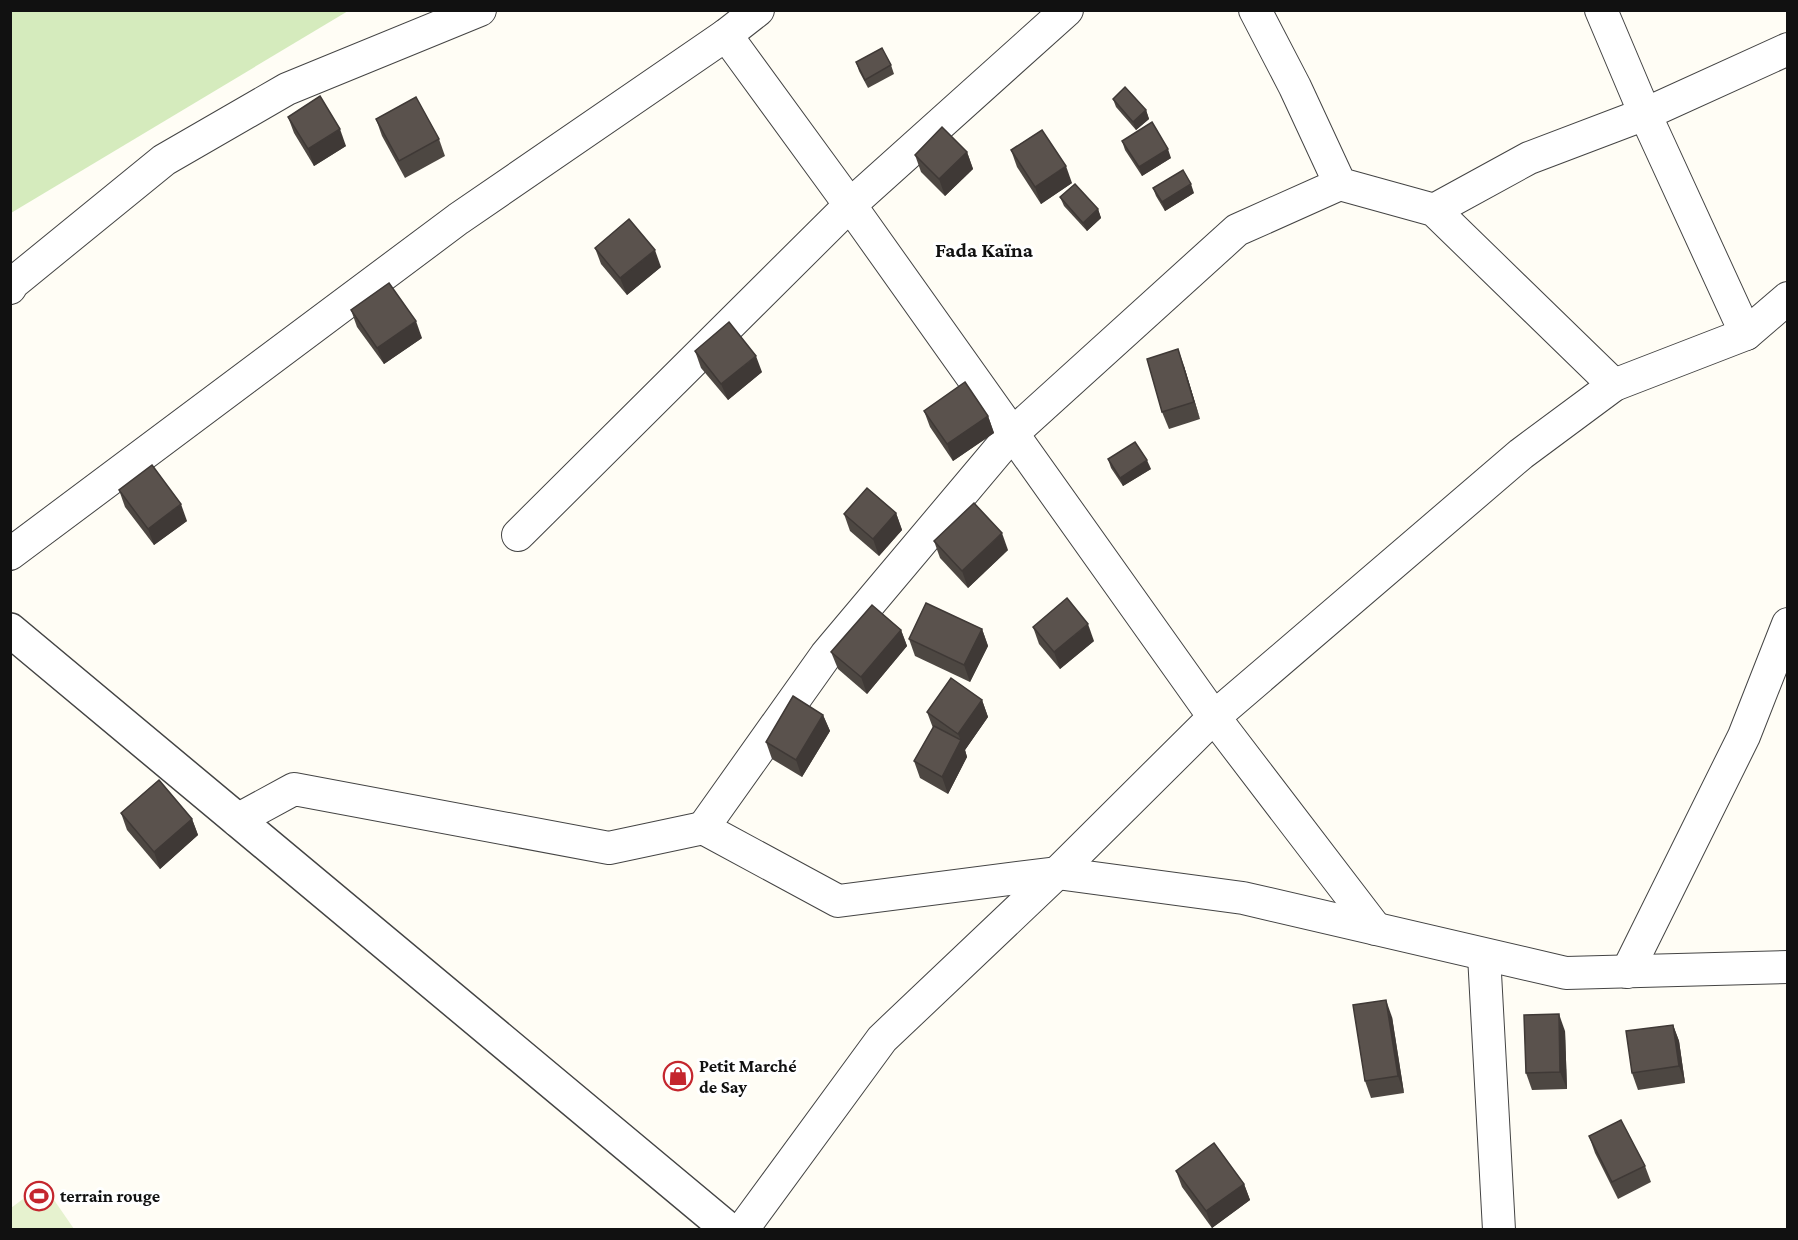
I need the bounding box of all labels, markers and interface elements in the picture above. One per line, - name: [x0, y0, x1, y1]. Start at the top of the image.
- district label: Fada Kaïna: [935, 238, 1034, 262]
- place label: Petit Marché de Say: [699, 1056, 797, 1097]
- shop icon: Petit Marché de Say: [662, 1060, 694, 1092]
- sports icon: terrain rouge: [23, 1180, 55, 1212]
- place label: terrain rouge: [60, 1186, 160, 1206]

